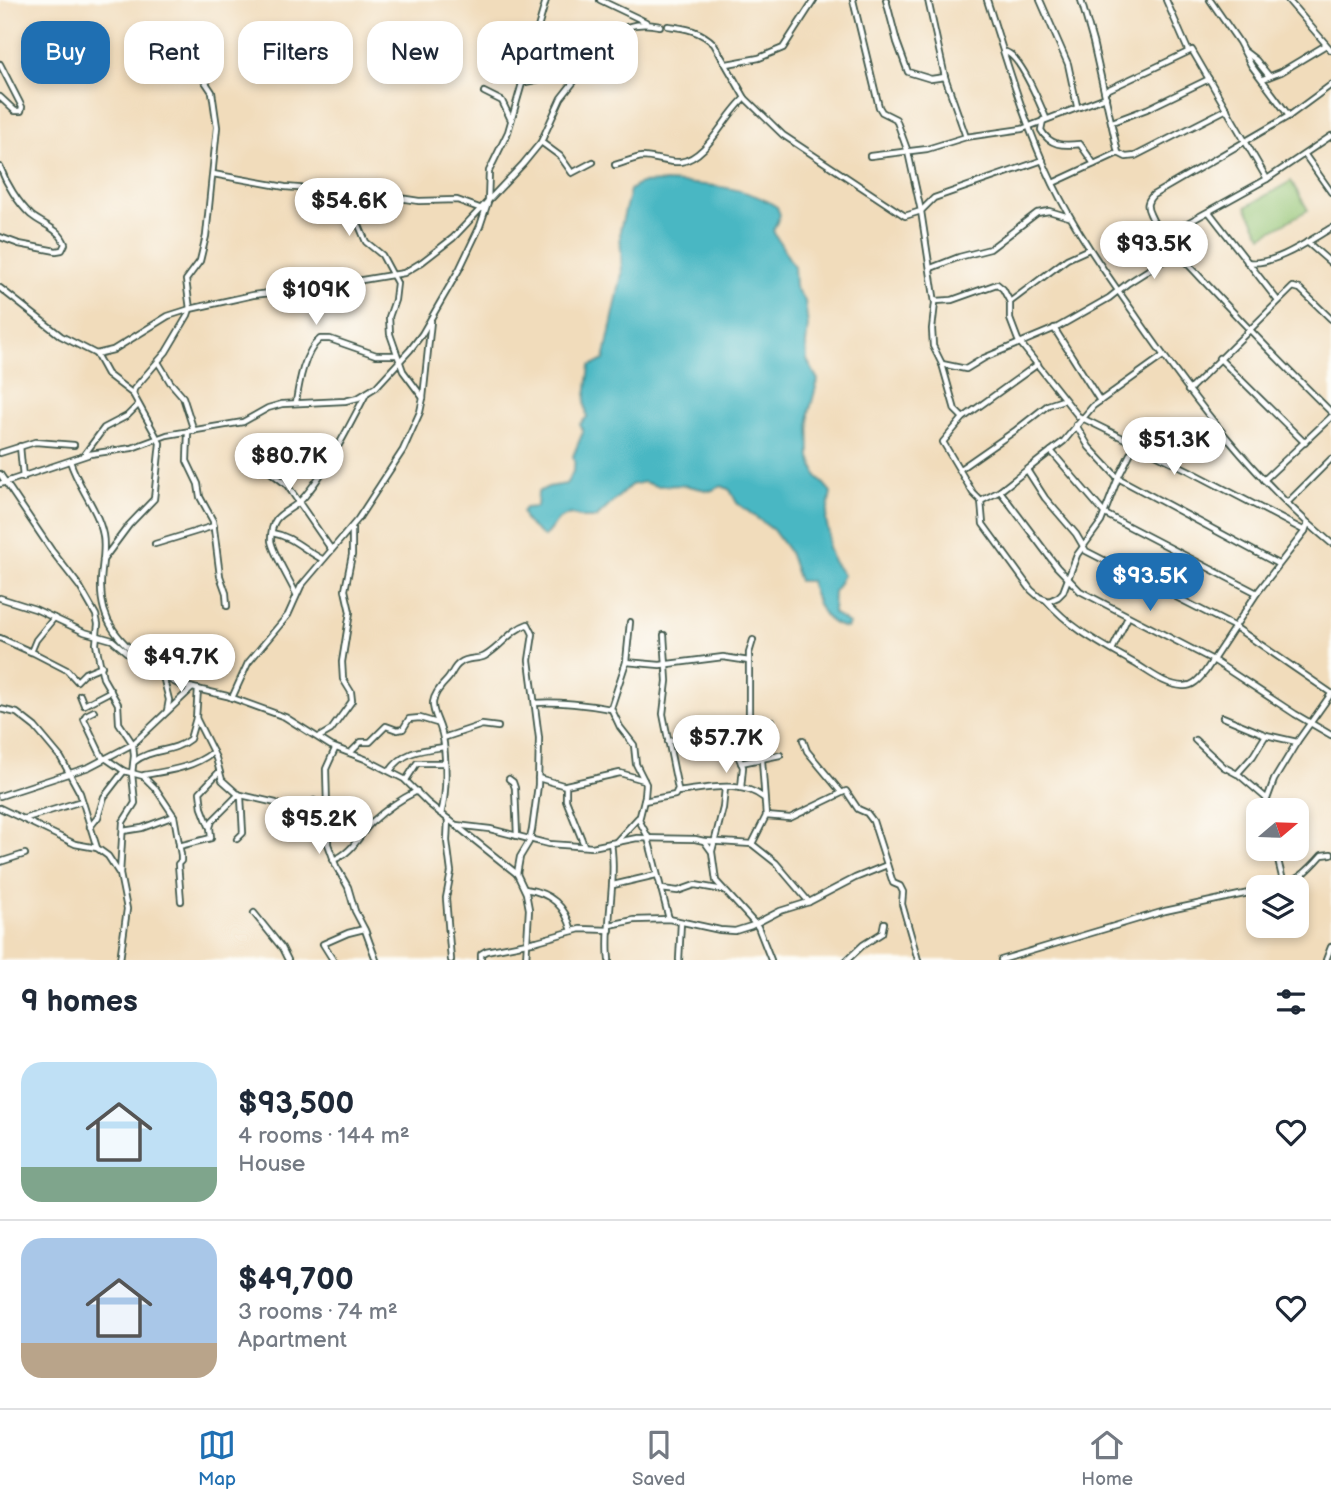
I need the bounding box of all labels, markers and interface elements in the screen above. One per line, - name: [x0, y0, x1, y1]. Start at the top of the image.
- chip: Buy: [21, 21, 110, 84]
- chip: Rent: [124, 21, 224, 84]
- chip: Filters: [238, 21, 353, 84]
- chip: New: [367, 21, 463, 84]
- chip: Apartment: [477, 21, 638, 84]
- pin: $54.6K: [292, 178, 406, 238]
- text: $54.6K: [311, 187, 387, 215]
- pin: $93.5K: [1097, 222, 1211, 281]
- text: $93.5K: [1116, 230, 1192, 258]
- pin: $109K: [267, 268, 365, 327]
- text: $109K: [282, 276, 350, 304]
- pin: $51.3K: [1117, 418, 1231, 477]
- text: $51.3K: [1138, 426, 1210, 454]
- pin: $80.7K: [232, 434, 346, 493]
- text: $80.7K: [251, 442, 327, 470]
- pin: $93.5K: [1093, 554, 1207, 613]
- text: $93.5K: [1112, 562, 1188, 590]
- pin: $49.7K: [124, 634, 238, 694]
- text: $49.7K: [143, 643, 219, 671]
- pin: $57.7K: [669, 716, 783, 775]
- text: $57.7K: [689, 724, 763, 752]
- pin: $95.2K: [262, 796, 376, 856]
- north arrow: [1246, 798, 1309, 861]
- map controls: [1246, 798, 1309, 938]
- text: $95.2K: [281, 805, 357, 833]
- button: layers: [1246, 875, 1309, 938]
- icon: filters: [1272, 983, 1310, 1021]
- text: 9 homes: [21, 984, 138, 1020]
- text: $93,500: [238, 1086, 354, 1122]
- icon: home: [77, 1090, 161, 1174]
- icon: heart: [1272, 1113, 1310, 1151]
- text: 4 rooms · 144 m²: [238, 1122, 410, 1150]
- text: House: [238, 1150, 305, 1178]
- text: $49,700: [238, 1262, 354, 1298]
- icon: home: [77, 1266, 161, 1350]
- icon: heart: [1272, 1289, 1310, 1327]
- text: 3 rooms · 74 m²: [238, 1298, 398, 1326]
- text: Apartment: [238, 1326, 347, 1354]
- tab: Map: [198, 1426, 236, 1491]
- tab: Saved: [632, 1426, 685, 1491]
- tab: Home: [1081, 1426, 1133, 1491]

